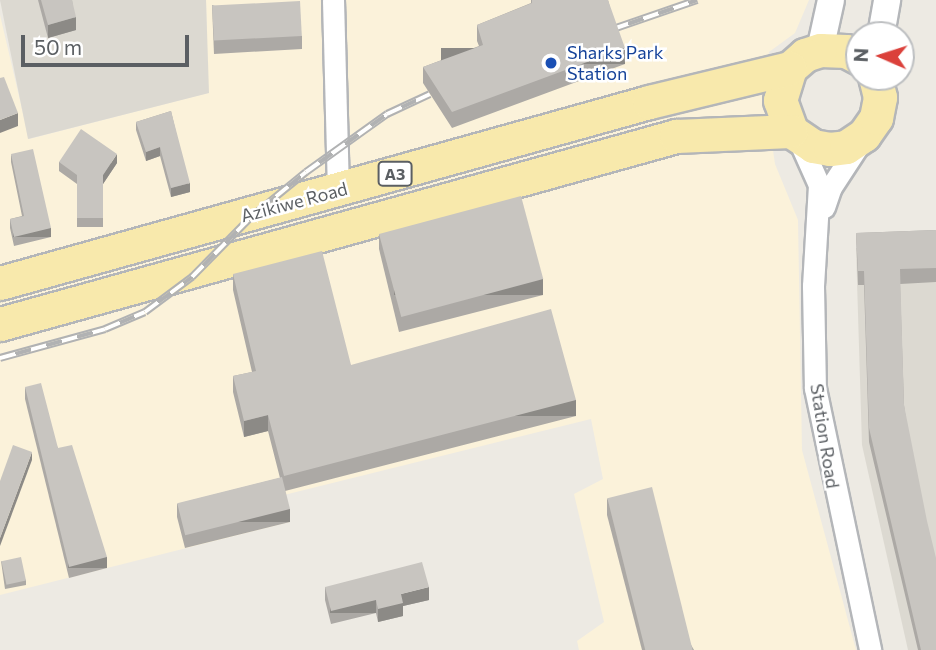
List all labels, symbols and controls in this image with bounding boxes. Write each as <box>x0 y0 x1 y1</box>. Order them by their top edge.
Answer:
scale bar <box>24 21 192 65</box>
north arrow <box>845 21 915 91</box>
text: 50 m <box>34 34 82 59</box>
place label: Sharks Park Station <box>567 42 664 84</box>
text: N <box>849 47 872 63</box>
marker: Sharks Park Station <box>541 53 561 73</box>
road number: A3 <box>378 162 412 186</box>
street label: Azikiwe Road <box>238 177 350 227</box>
street label: Station Road <box>806 382 844 490</box>

